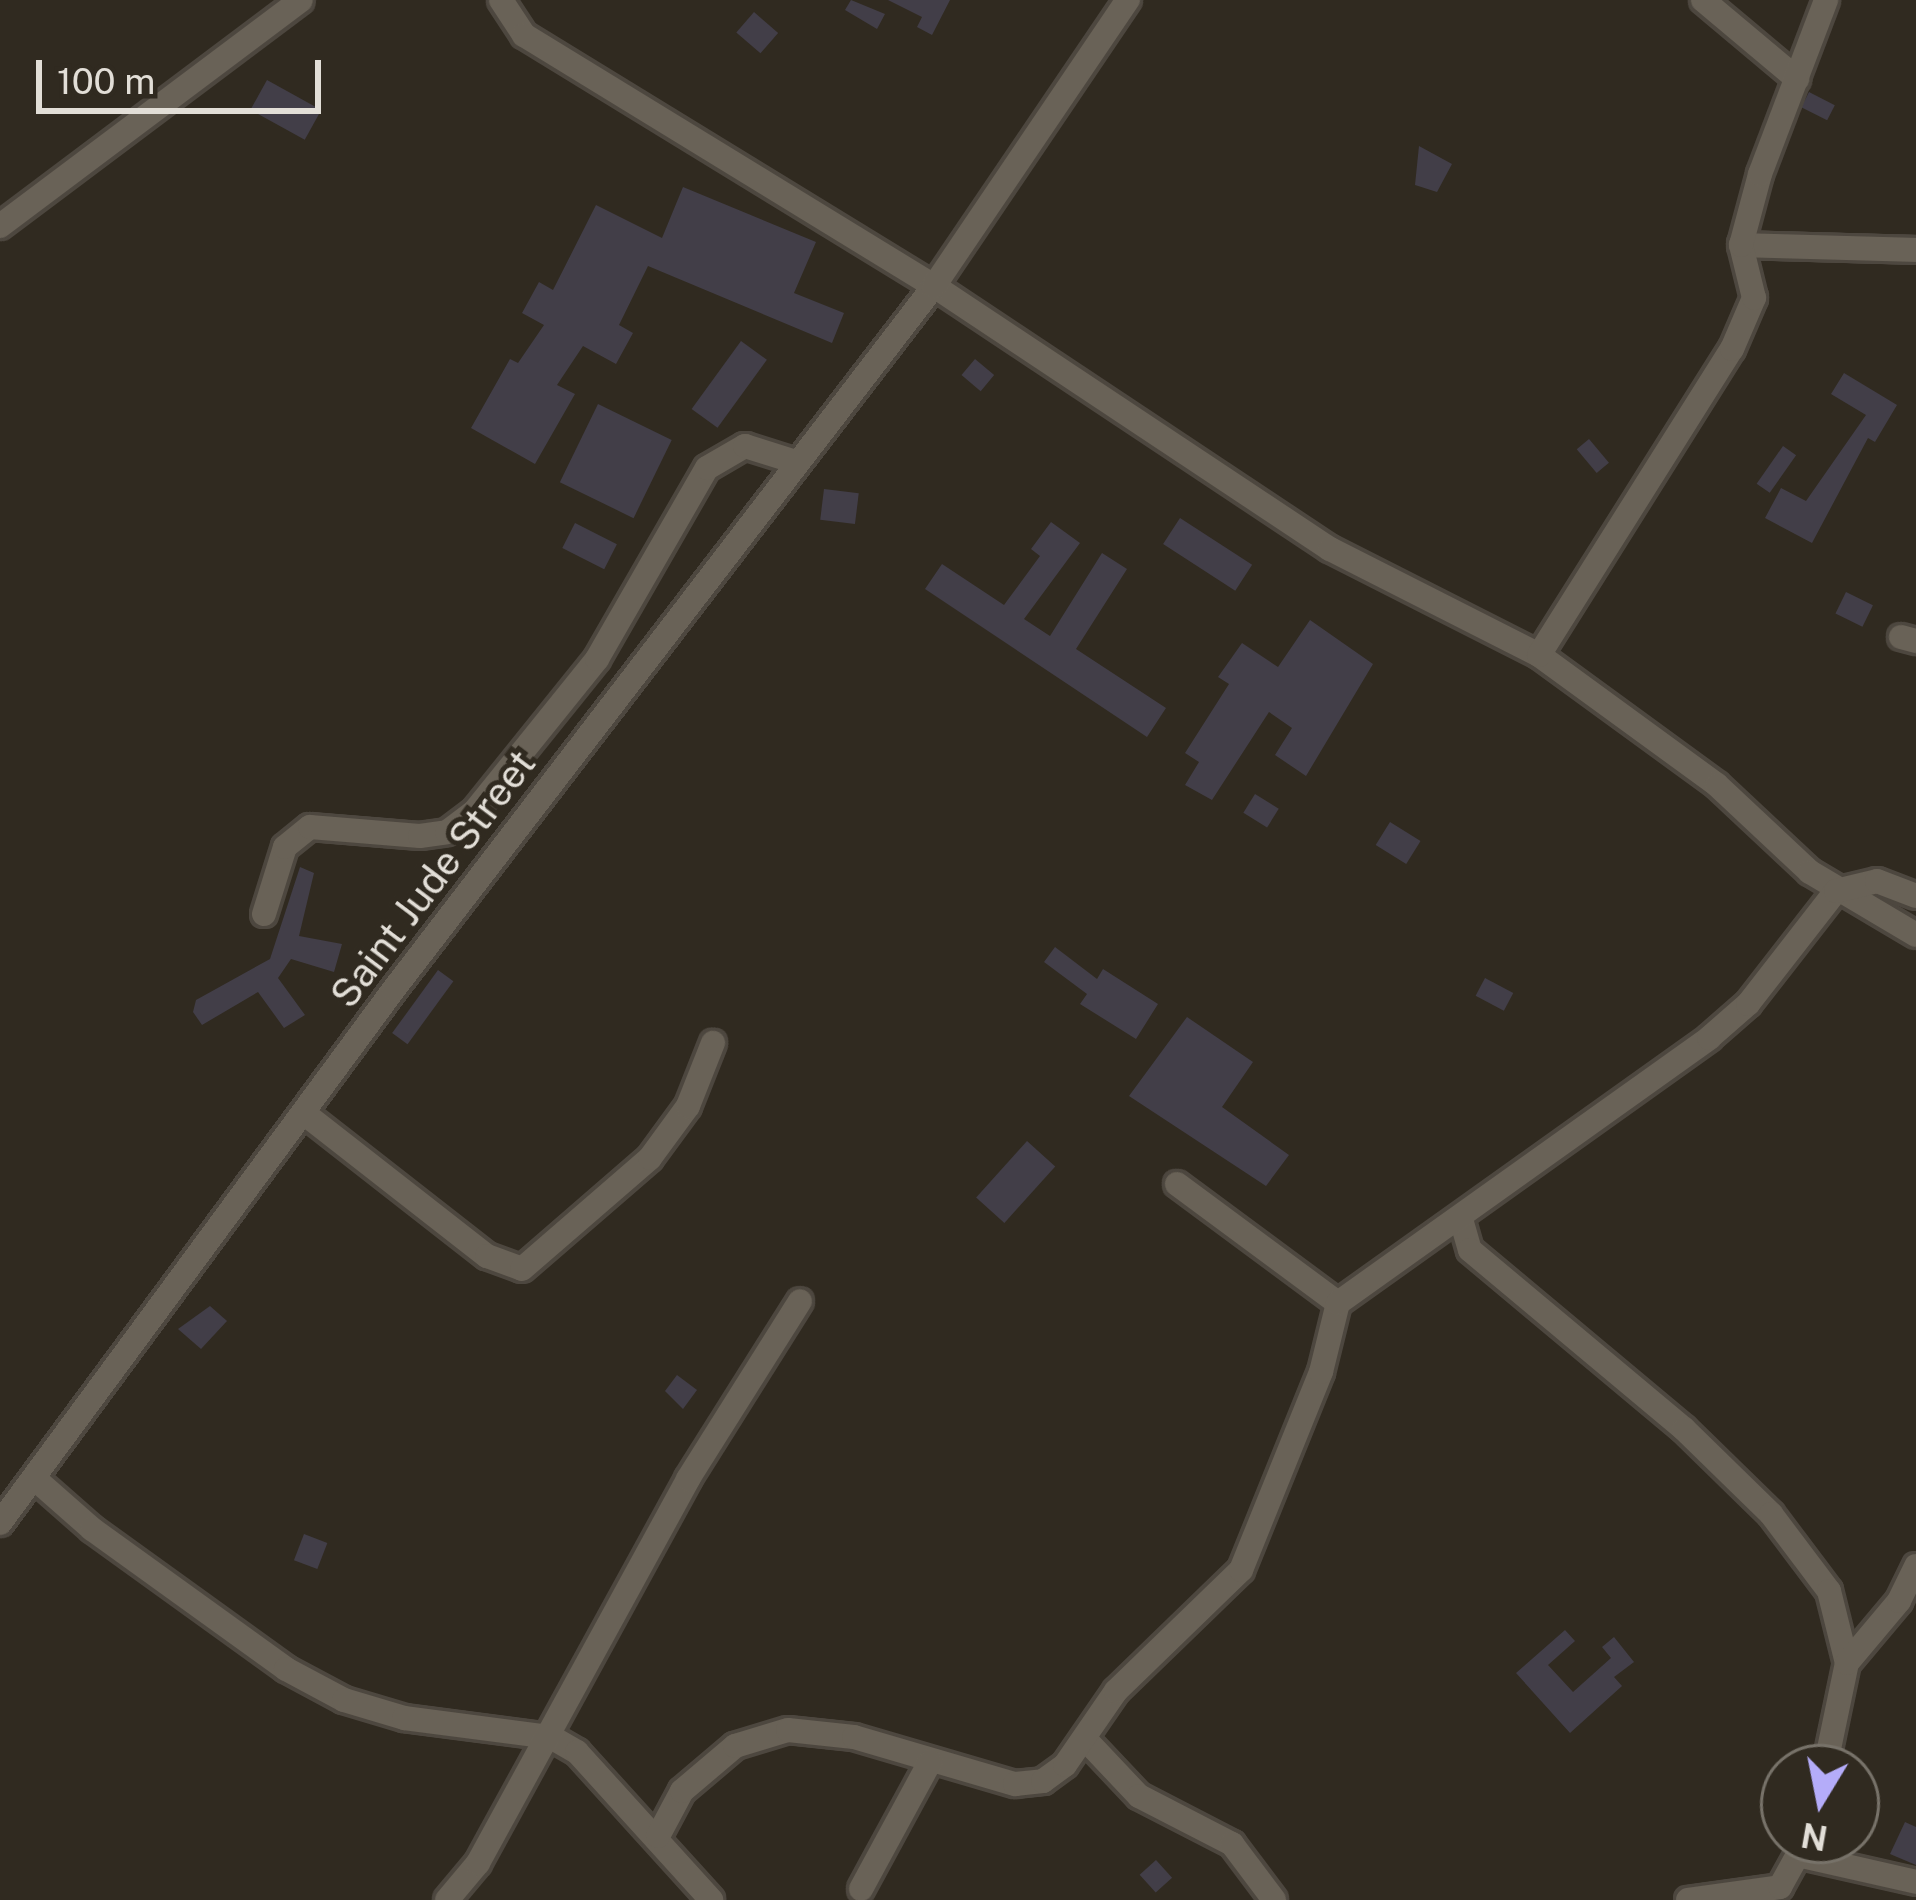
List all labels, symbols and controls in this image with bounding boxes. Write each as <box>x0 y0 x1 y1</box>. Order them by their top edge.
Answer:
scale bar <box>42 36 327 110</box>
text: 100 m <box>57 60 155 102</box>
street label: Saint Jude Street <box>321 741 545 1017</box>
north arrow <box>1760 1744 1880 1864</box>
text: N <box>1798 1816 1830 1857</box>

